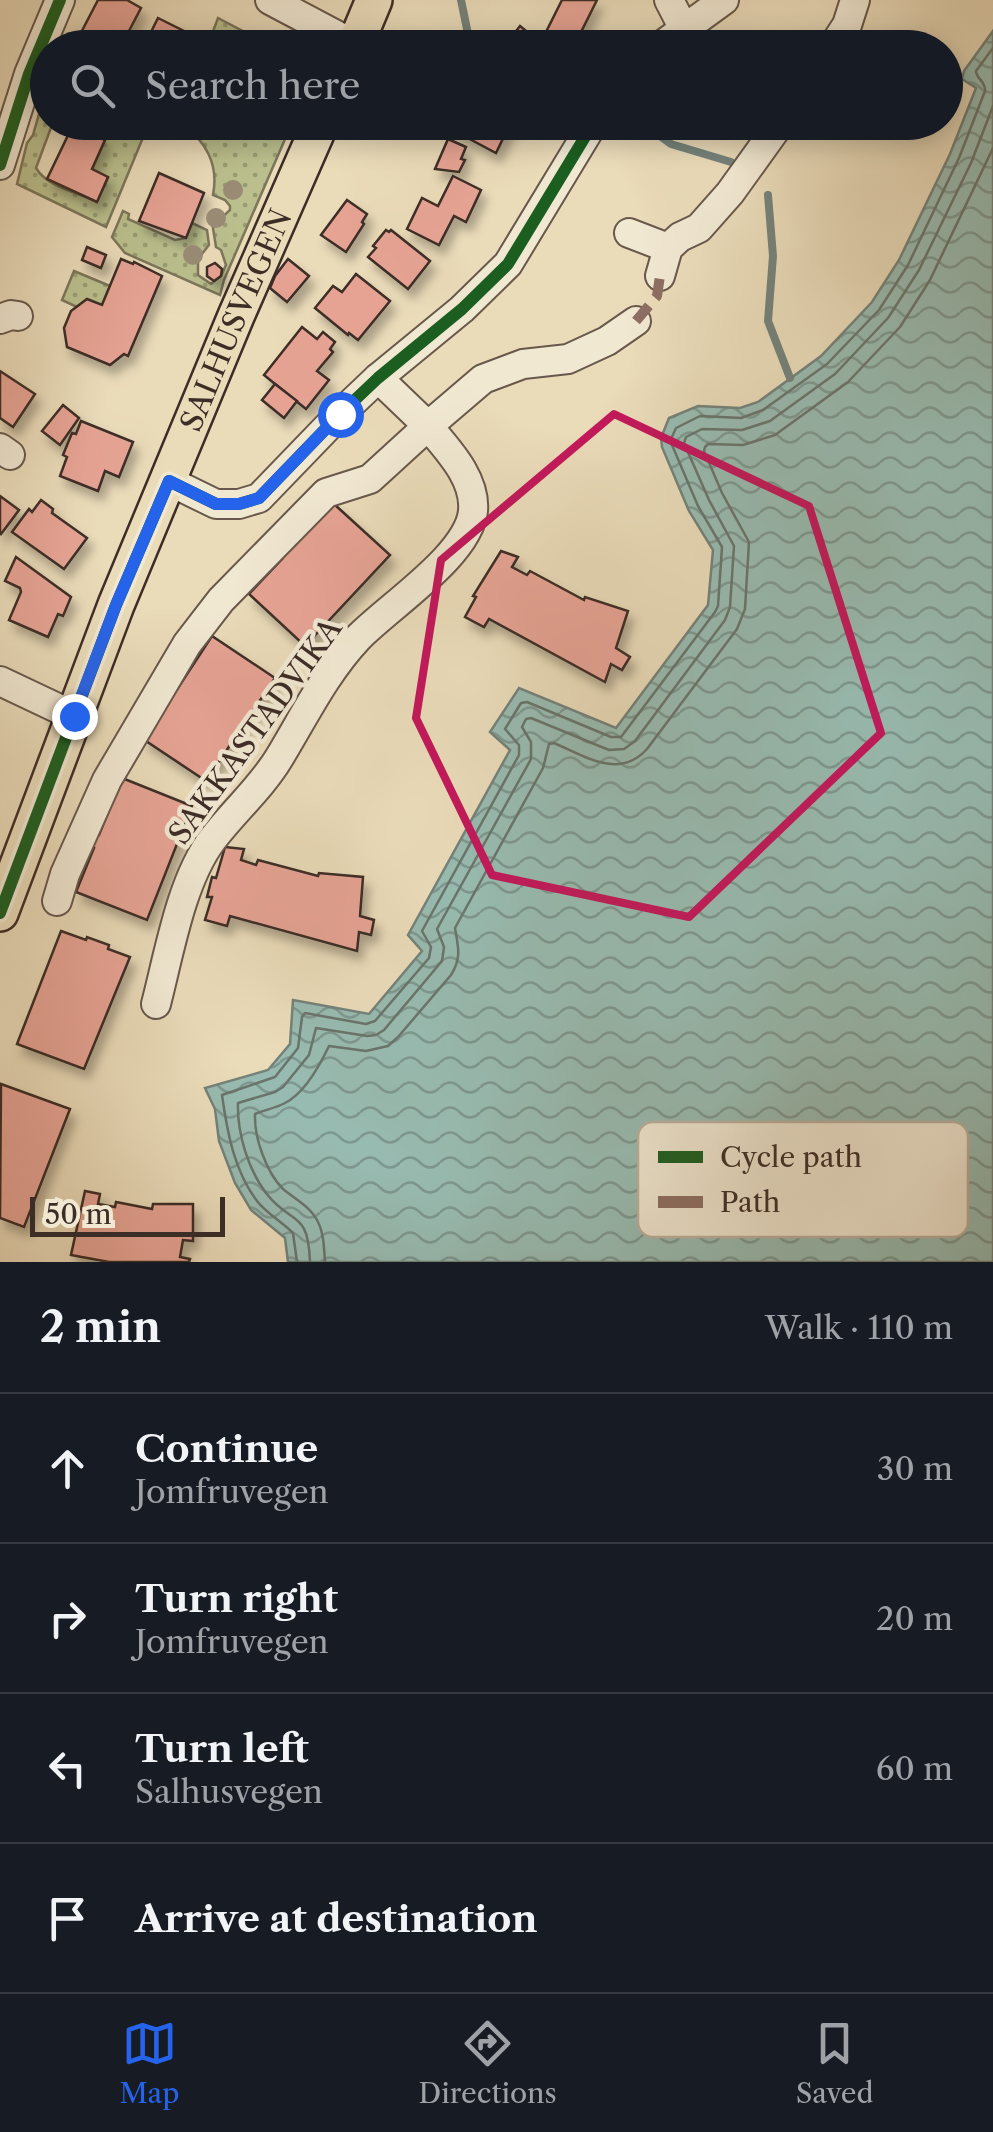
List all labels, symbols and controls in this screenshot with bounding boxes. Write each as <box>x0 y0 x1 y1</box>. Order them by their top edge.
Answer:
search box <box>30 30 963 140</box>
icon: search <box>65 58 120 113</box>
text: Search here <box>145 62 360 109</box>
street label: SALHUSVEGEN <box>172 203 299 437</box>
route start <box>318 392 364 438</box>
street label: SAKKASTADVIKA <box>160 610 350 851</box>
route end <box>52 694 98 740</box>
legend <box>638 1122 968 1237</box>
text: Cycle path <box>720 1140 862 1174</box>
text: Path <box>720 1185 780 1219</box>
scale bar <box>30 1192 225 1236</box>
text: 50 m <box>45 1197 112 1231</box>
text: 2 min <box>40 1301 161 1353</box>
text: Walk · 110 m <box>765 1308 953 1347</box>
text: Continue <box>135 1425 318 1472</box>
icon: ahead <box>40 1441 95 1496</box>
text: 30 m <box>877 1449 953 1488</box>
text: Jomfruvegen <box>135 1472 329 1511</box>
text: Turn right <box>135 1575 338 1622</box>
icon: right <box>40 1591 95 1646</box>
text: 20 m <box>876 1599 953 1638</box>
text: Jomfruvegen <box>135 1622 329 1661</box>
text: Turn left <box>135 1725 309 1772</box>
icon: left <box>40 1741 95 1796</box>
text: 60 m <box>876 1749 953 1788</box>
text: Salhusvegen <box>135 1772 323 1811</box>
icon: arrive <box>40 1891 95 1946</box>
text: Arrive at destination <box>135 1895 538 1942</box>
tab: Map <box>119 2016 180 2110</box>
tab: Directions <box>418 2016 557 2110</box>
tab: Saved <box>796 2016 874 2110</box>

